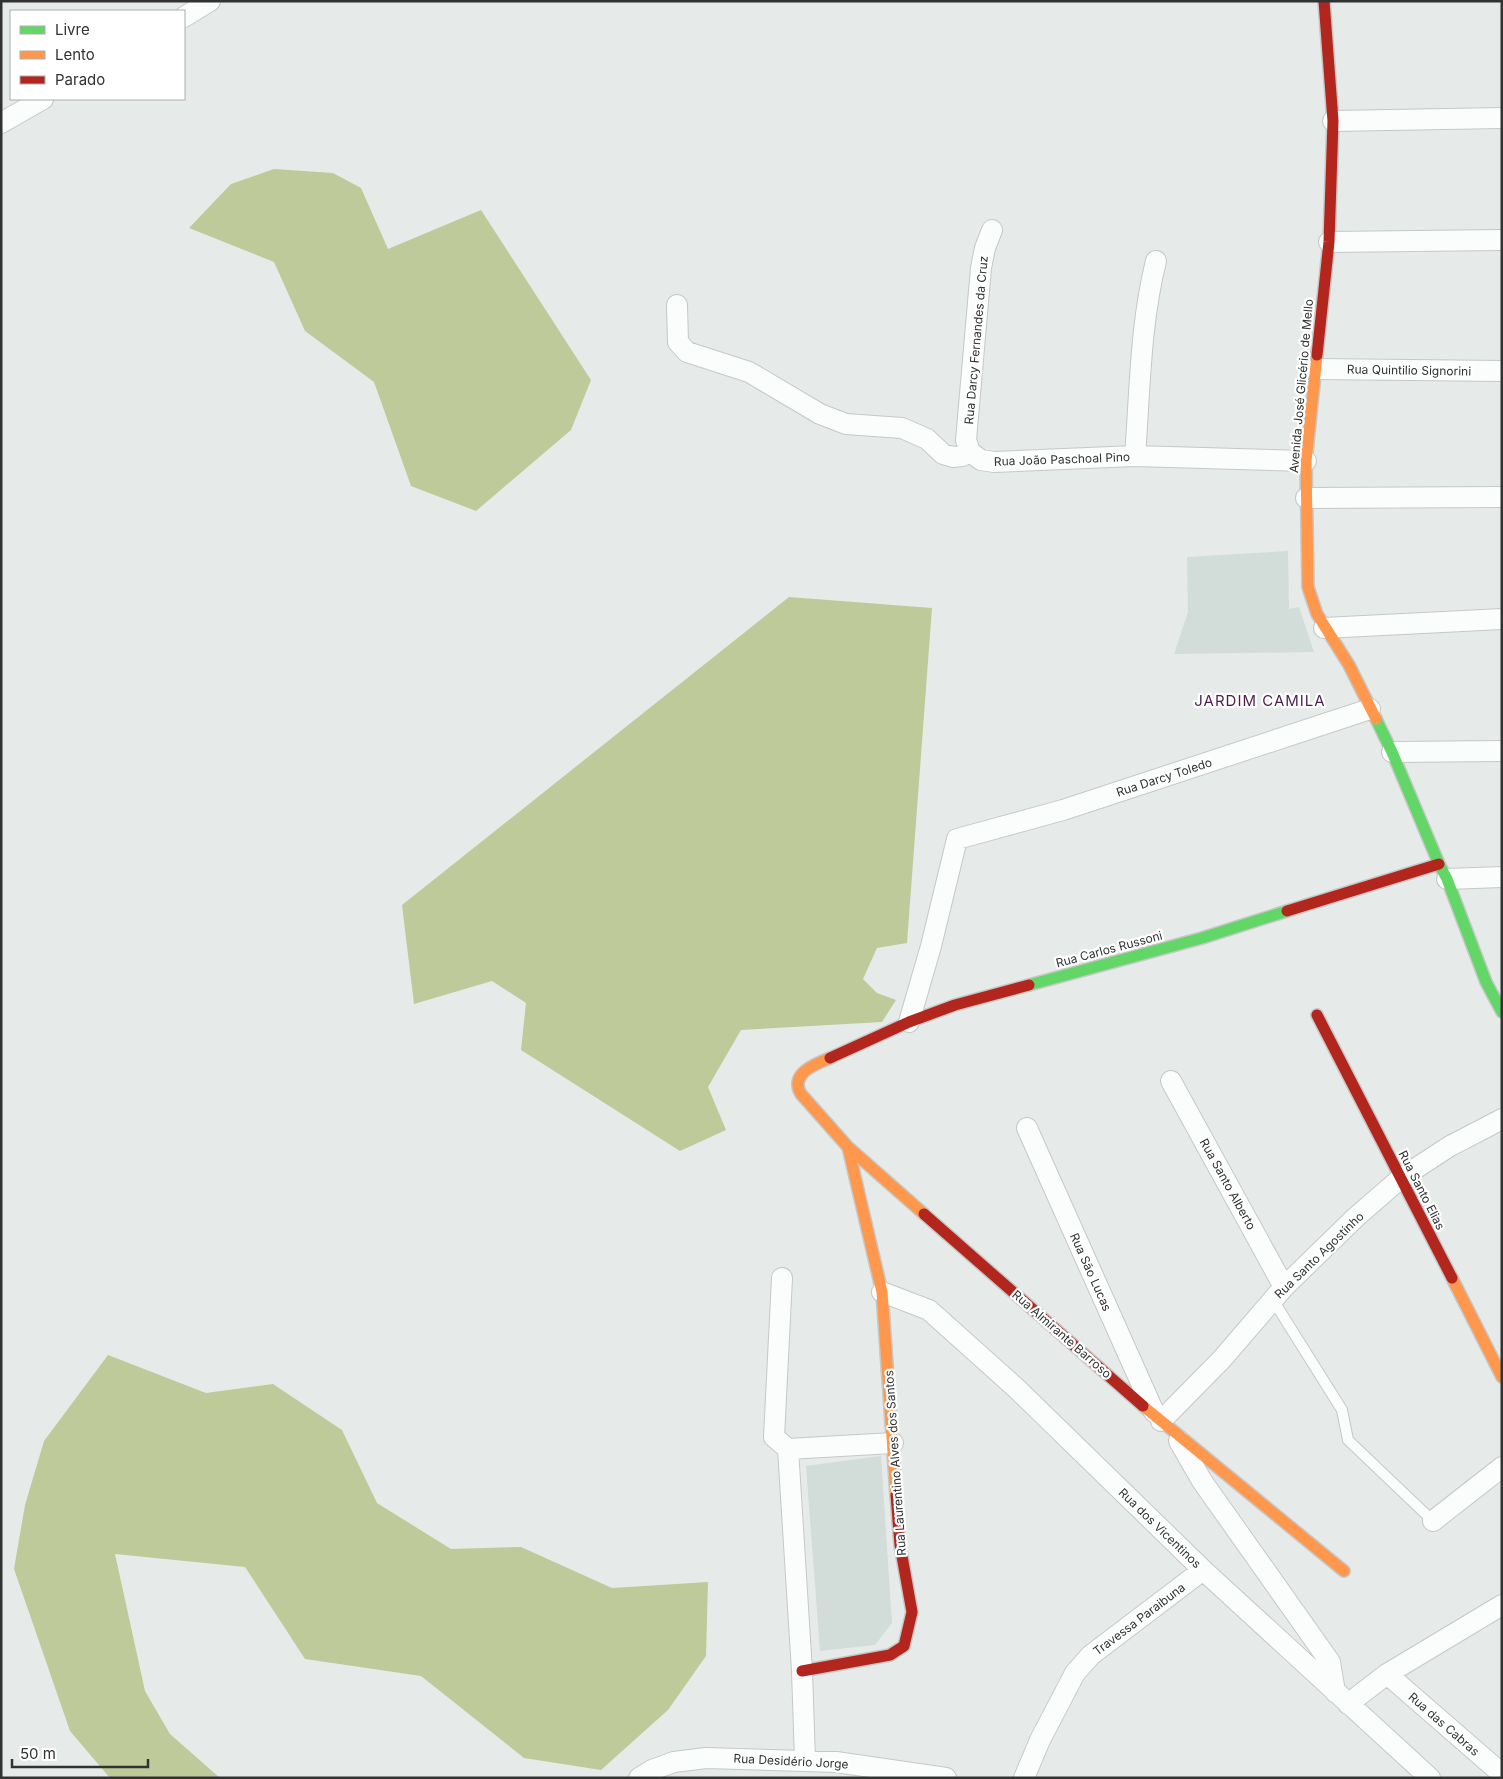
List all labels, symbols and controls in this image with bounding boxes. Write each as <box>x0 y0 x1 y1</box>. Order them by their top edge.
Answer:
legend <box>10 10 185 100</box>
text: Livre <box>55 20 90 39</box>
text: Lento <box>55 45 95 64</box>
text: Parado <box>55 70 105 89</box>
street label: Rua Darcy Fernandes da Cruz <box>961 255 991 425</box>
street label: Avenida José Glicério de Mello <box>1286 298 1316 474</box>
street label: Rua Quintilio Signorini <box>1347 361 1471 379</box>
street label: Rua João Paschoal Pino <box>994 449 1130 469</box>
district label: JARDIM CAMILA <box>1194 691 1326 710</box>
street label: Rua Darcy Toledo <box>1114 754 1214 800</box>
street label: Rua Carlos Russoni <box>1054 928 1164 970</box>
street label: Rua Santo Alberto <box>1197 1136 1259 1232</box>
street label: Rua Santo Elias <box>1396 1148 1448 1232</box>
street label: Rua Santo Agostinho <box>1271 1209 1367 1301</box>
street label: Rua São Lucas <box>1067 1231 1115 1313</box>
street label: Rua Almirante Barroso <box>1009 1287 1115 1381</box>
street label: Rua Laurentino Alves dos Santos <box>881 1370 909 1556</box>
street label: Rua dos Vicentinos <box>1116 1485 1204 1571</box>
street label: Travessa Paraibuna <box>1090 1580 1188 1658</box>
street label: Rua das Cabras <box>1405 1689 1483 1759</box>
scale bar <box>12 1736 149 1768</box>
text: 50 m <box>20 1744 56 1763</box>
street label: Rua Desidério Jorge <box>733 1750 849 1772</box>

